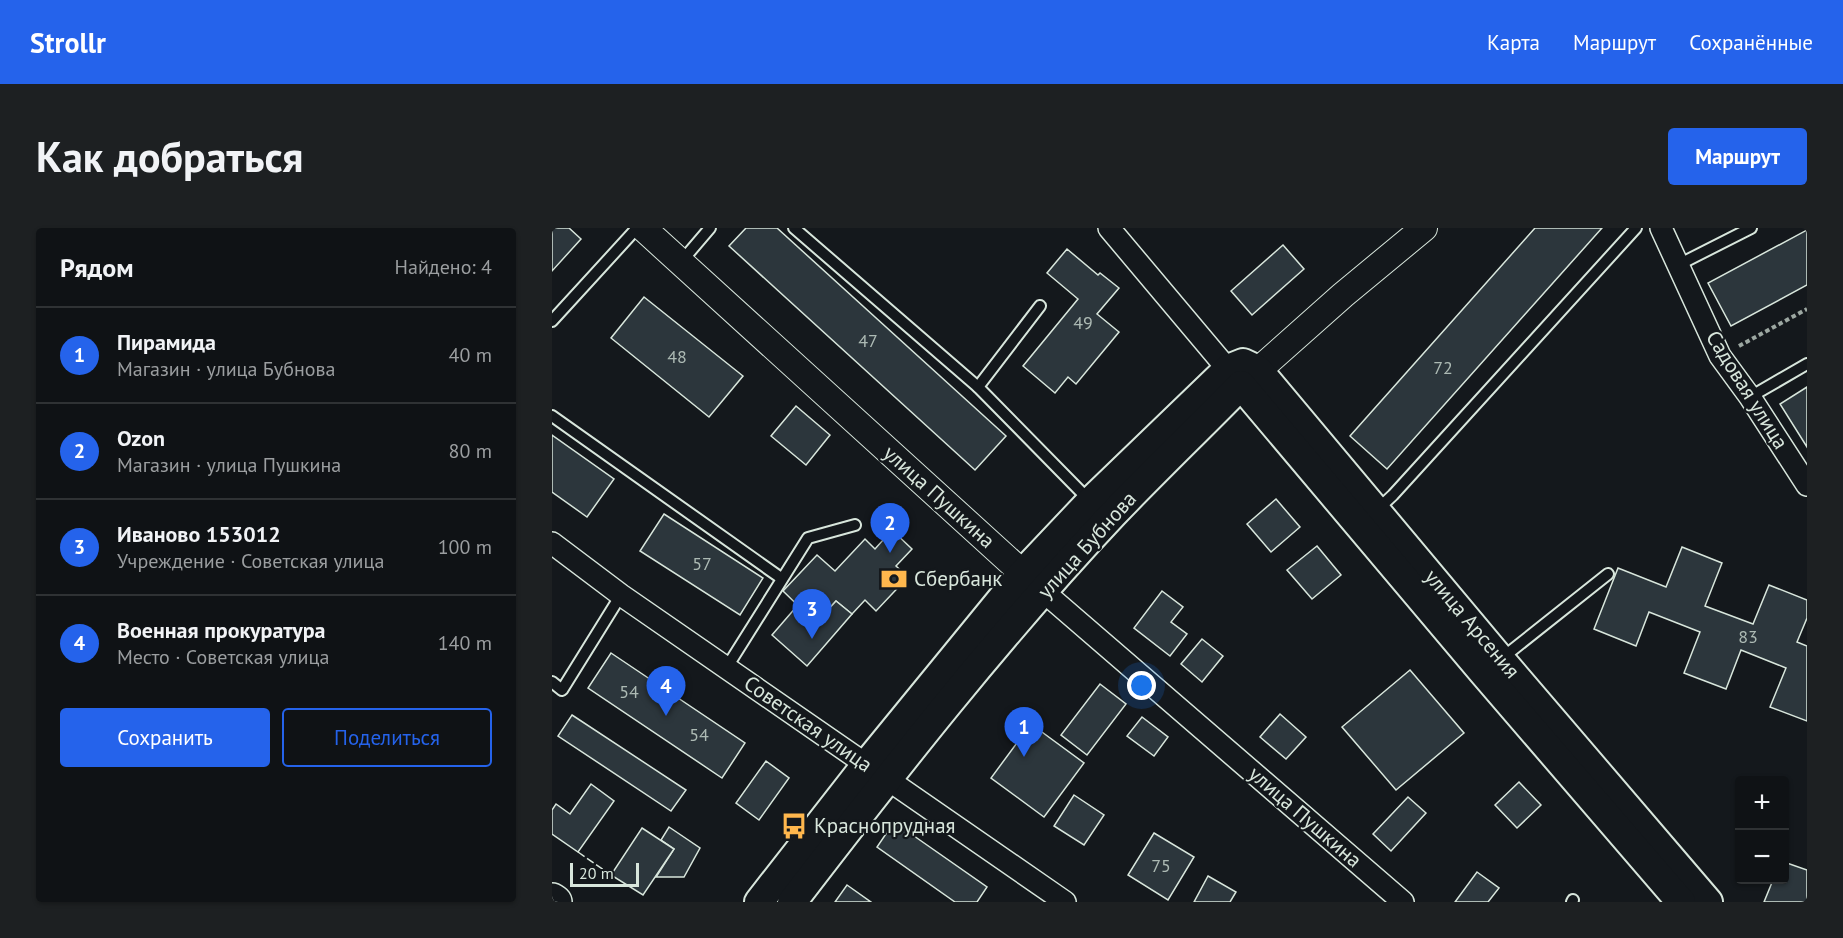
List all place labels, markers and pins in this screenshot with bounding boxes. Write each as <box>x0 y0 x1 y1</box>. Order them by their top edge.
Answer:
pin: 2 <box>870 504 910 553</box>
bank icon: Сбербанк <box>879 564 909 594</box>
place label: Сбербанк <box>914 565 1002 592</box>
pin: 3 <box>792 590 832 639</box>
pin: 4 <box>646 666 686 716</box>
pin: 1 <box>1004 708 1044 757</box>
bus stop icon: Краснопрудная <box>779 811 809 841</box>
place label: Краснопрудная <box>814 812 956 839</box>

